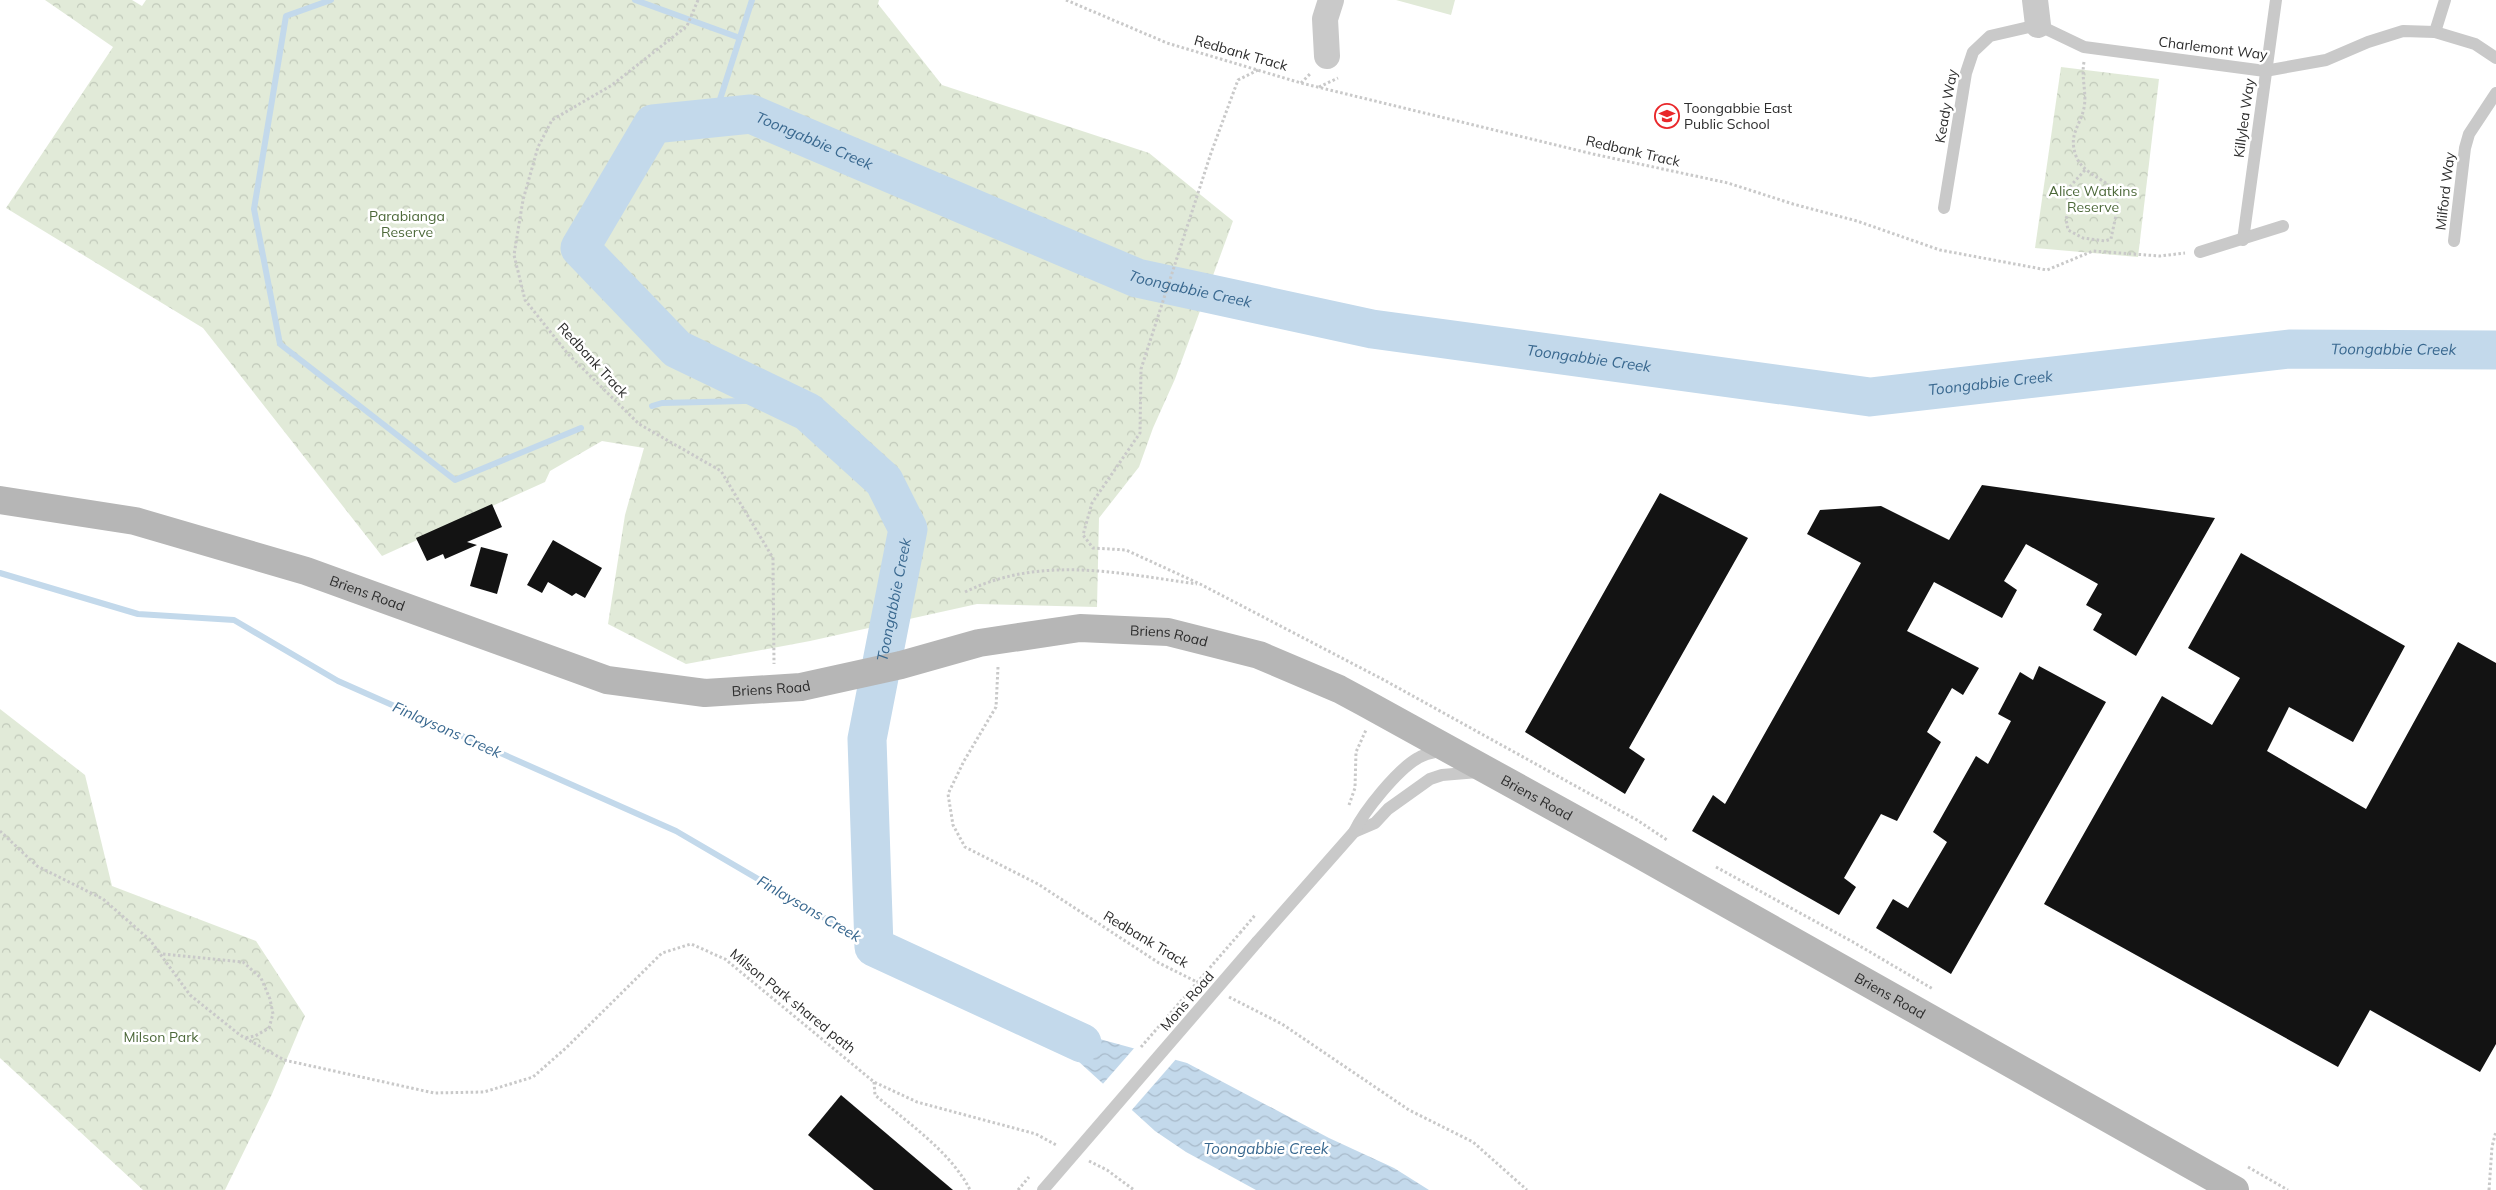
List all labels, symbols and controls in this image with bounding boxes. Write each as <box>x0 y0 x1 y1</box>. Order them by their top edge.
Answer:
street label: Redbank Track <box>1192 31 1291 75</box>
street label: Charlemont Way <box>2157 32 2269 64</box>
street label: Keady Way <box>1931 67 1961 144</box>
street label: Killylea Way <box>2230 77 2259 159</box>
place label: Toongabbie East Public School <box>1684 99 1792 133</box>
school or university icon: Toongabbie East Public School <box>1654 103 1680 129</box>
water label: Toongabbie Creek <box>753 107 877 174</box>
street label: Redbank Track <box>1584 131 1683 171</box>
street label: Milford Way <box>2431 150 2459 231</box>
park label: Alice Watkins Reserve <box>2049 182 2137 216</box>
park label: Parabianga Reserve <box>369 207 445 241</box>
water label: Toongabbie Creek <box>1126 266 1255 312</box>
street label: Redbank Track <box>554 319 633 402</box>
water label: Toongabbie Creek <box>2331 339 2457 359</box>
water label: Toongabbie Creek <box>1526 340 1654 376</box>
water label: Toongabbie Creek <box>1927 366 2055 399</box>
water label: Toongabbie Creek <box>872 535 915 663</box>
street label: Briens Road <box>327 571 407 615</box>
street label: Briens Road <box>1130 621 1210 651</box>
street label: Briens Road <box>731 676 812 700</box>
water label: Finlaysons Creek <box>390 697 506 763</box>
street label: Briens Road <box>1498 771 1576 825</box>
water label: Finlaysons Creek <box>754 871 866 947</box>
street label: Redbank Track <box>1100 906 1193 972</box>
street label: Milson Park shared path <box>726 945 860 1057</box>
street label: Mons Road <box>1156 967 1218 1035</box>
street label: Briens Road <box>1851 968 1929 1023</box>
park label: Milson Park <box>124 1028 199 1046</box>
water label: Toongabbie Creek <box>1203 1139 1330 1158</box>

